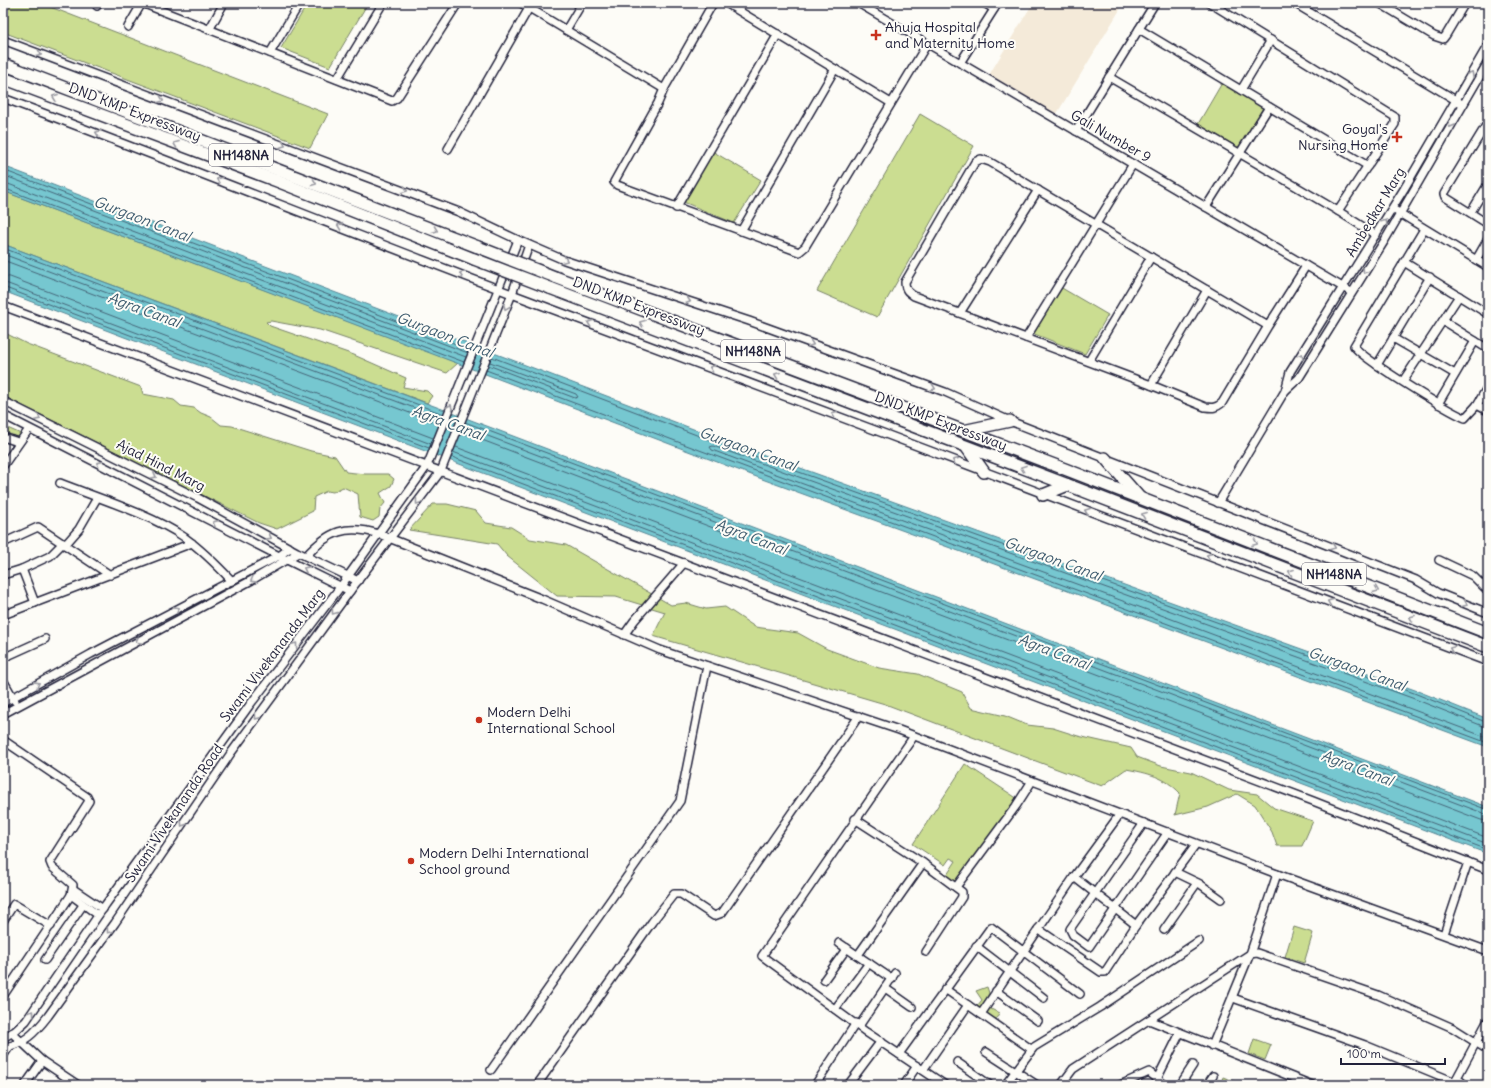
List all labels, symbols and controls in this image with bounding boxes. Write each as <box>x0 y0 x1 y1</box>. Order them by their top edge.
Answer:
place label: Ahuja Hospital and Maternity Home <box>885 18 1015 52</box>
marker: Ahuja Hospital and Maternity Home <box>870 29 882 41</box>
one-way arrow <box>36 49 43 57</box>
one-way arrow <box>1466 71 1473 78</box>
street label: DND KMP Expressway <box>66 78 204 146</box>
one-way arrow <box>51 94 58 102</box>
one-way arrow <box>157 96 164 104</box>
street label: Gali Number 9 <box>1067 106 1155 166</box>
place label: Goyal's Nursing Home <box>1298 120 1388 154</box>
one-way arrow <box>1448 121 1455 128</box>
one-way arrow <box>94 130 101 138</box>
marker: Goyal's Nursing Home <box>1391 131 1403 143</box>
one-way arrow <box>173 140 180 148</box>
one-way arrow <box>279 140 286 149</box>
road number: NH148NA <box>209 144 273 166</box>
street label: Ambedkar Marg <box>1341 164 1409 260</box>
one-way arrow <box>216 176 223 184</box>
one-way arrow <box>310 179 317 187</box>
one-way arrow <box>401 186 408 194</box>
water label: Gurgaon Canal <box>91 191 196 247</box>
one-way arrow <box>1380 219 1387 226</box>
one-way arrow <box>337 223 344 231</box>
one-way arrow <box>432 226 439 234</box>
one-way arrow <box>562 255 569 263</box>
one-way arrow <box>1362 267 1370 274</box>
one-way arrow <box>458 270 465 278</box>
street label: DND KMP Expressway <box>570 272 708 340</box>
water label: Agra Canal <box>106 288 185 332</box>
one-way arrow <box>685 296 692 305</box>
one-way arrow <box>503 304 511 311</box>
water label: Gurgaon Canal <box>394 307 499 363</box>
one-way arrow <box>587 319 594 327</box>
one-way arrow <box>639 320 646 328</box>
one-way arrow <box>808 339 815 347</box>
road number: NH148NA <box>721 340 785 362</box>
one-way arrow <box>1296 353 1304 360</box>
one-way arrow <box>709 364 716 373</box>
one-way arrow <box>773 371 780 379</box>
one-way arrow <box>930 383 937 391</box>
street label: DND KMP Expressway <box>872 387 1010 455</box>
water label: Agra Canal <box>410 401 489 445</box>
one-way arrow <box>446 403 454 410</box>
one-way arrow <box>831 410 838 418</box>
one-way arrow <box>34 413 41 421</box>
water label: Gurgaon Canal <box>697 422 802 476</box>
street label: Ajad Hind Marg <box>114 435 208 495</box>
one-way arrow <box>952 457 959 465</box>
one-way arrow <box>96 461 103 469</box>
one-way arrow <box>1020 465 1027 473</box>
one-way arrow <box>150 471 158 479</box>
one-way arrow <box>415 498 422 505</box>
one-way arrow <box>1083 507 1090 515</box>
one-way arrow <box>1141 511 1148 519</box>
water label: Agra Canal <box>713 514 792 560</box>
one-way arrow <box>211 520 219 528</box>
one-way arrow <box>265 532 272 540</box>
water label: Gurgaon Canal <box>1002 532 1107 586</box>
one-way arrow <box>1251 539 1258 547</box>
one-way arrow <box>1329 542 1336 550</box>
one-way arrow <box>1205 553 1212 561</box>
road number: NH148NA <box>1302 563 1366 585</box>
one-way arrow <box>302 566 310 574</box>
one-way arrow <box>1288 568 1295 576</box>
one-way arrow <box>250 575 257 582</box>
street label: Swami Vivekananda Marg <box>216 584 328 726</box>
one-way arrow <box>1373 586 1380 594</box>
one-way arrow <box>1327 599 1334 607</box>
one-way arrow <box>1461 599 1468 607</box>
one-way arrow <box>172 607 180 614</box>
one-way arrow <box>332 608 339 615</box>
one-way arrow <box>1409 615 1416 623</box>
water label: Agra Canal <box>1016 629 1095 675</box>
one-way arrow <box>135 637 143 644</box>
water label: Gurgaon Canal <box>1306 642 1411 696</box>
one-way arrow <box>291 643 298 650</box>
one-way arrow <box>1448 645 1455 653</box>
one-way arrow <box>33 681 40 688</box>
place label: Modern Delhi International School <box>487 703 615 737</box>
one-way arrow <box>255 713 262 720</box>
marker: Modern Delhi International School <box>474 715 484 725</box>
street label: Swami Vivekananda Road <box>121 740 227 886</box>
water label: Agra Canal <box>1319 745 1398 791</box>
one-way arrow <box>181 819 188 826</box>
place label: Modern Delhi International School ground <box>419 844 589 878</box>
marker: Modern Delhi International School ground <box>406 856 416 866</box>
one-way arrow <box>106 927 114 934</box>
one-way arrow <box>27 1010 34 1017</box>
scale bar <box>1341 1040 1445 1066</box>
text: 100 m <box>1347 1046 1381 1061</box>

